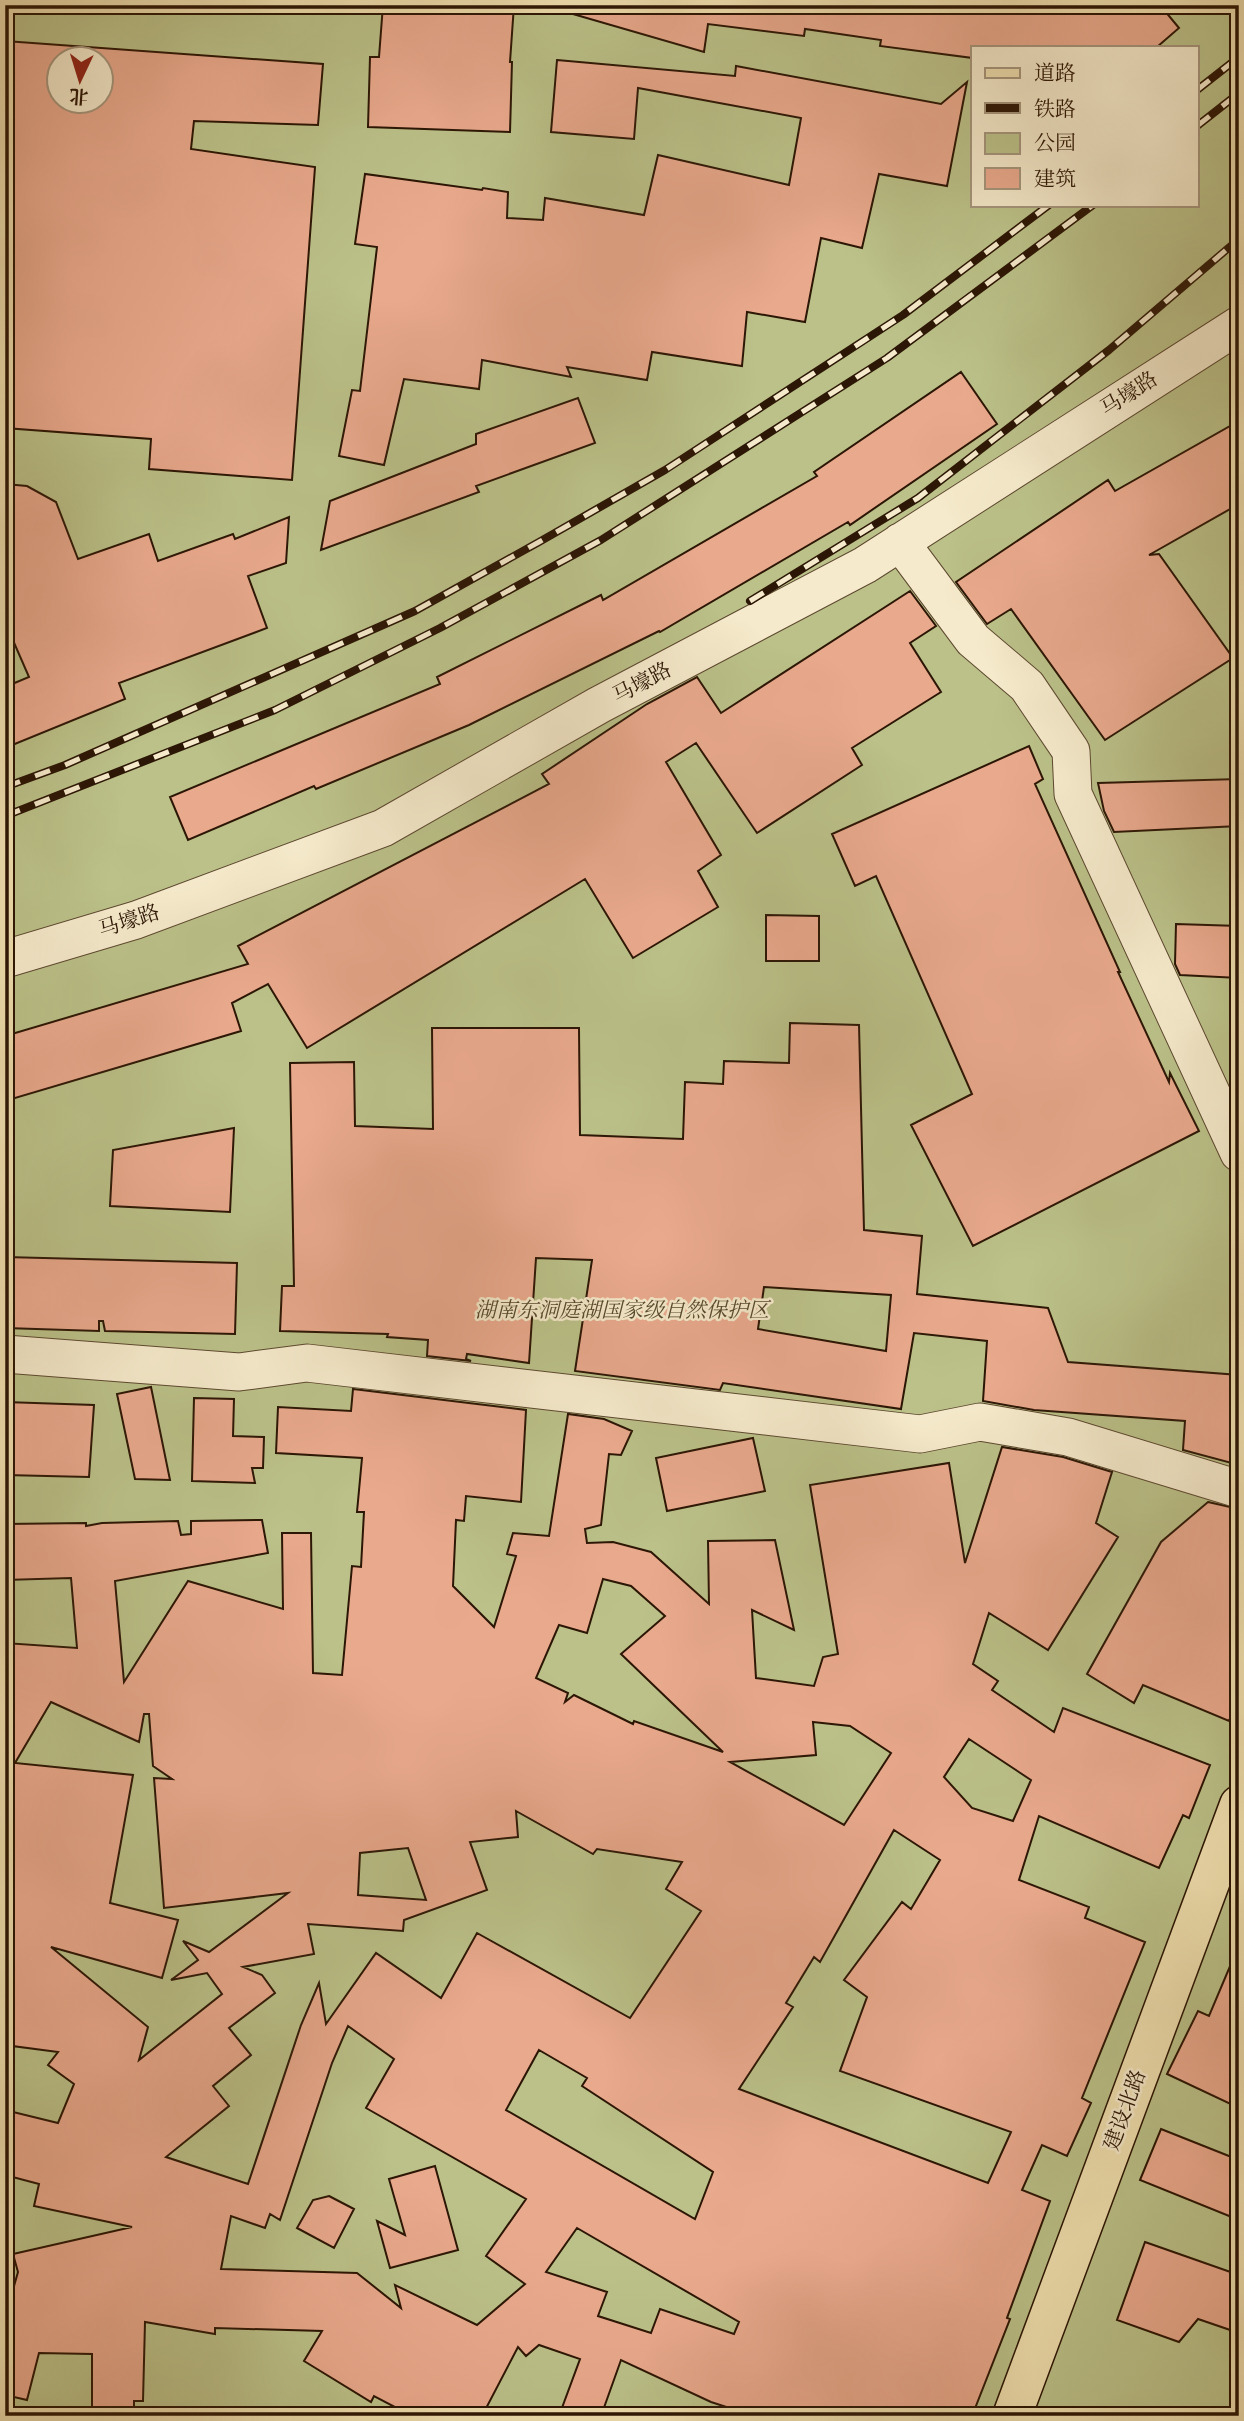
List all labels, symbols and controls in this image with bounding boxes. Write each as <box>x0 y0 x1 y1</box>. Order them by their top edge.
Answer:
north arrow <box>46 46 116 116</box>
legend <box>971 46 1198 206</box>
text: 道路 <box>1034 59 1076 88</box>
text: 北 <box>68 82 89 110</box>
text: 铁路 <box>1034 95 1076 124</box>
text: 公园 <box>1034 129 1076 158</box>
text: 建筑 <box>1034 165 1076 194</box>
street label: 马壕路 <box>1095 365 1163 423</box>
street label: 马壕路 <box>607 655 677 711</box>
street label: 马壕路 <box>95 897 163 945</box>
park label: 湖南东洞庭湖国家级自然保护区 <box>475 1296 772 1325</box>
street label: 建设北路 <box>1097 2066 1153 2154</box>

